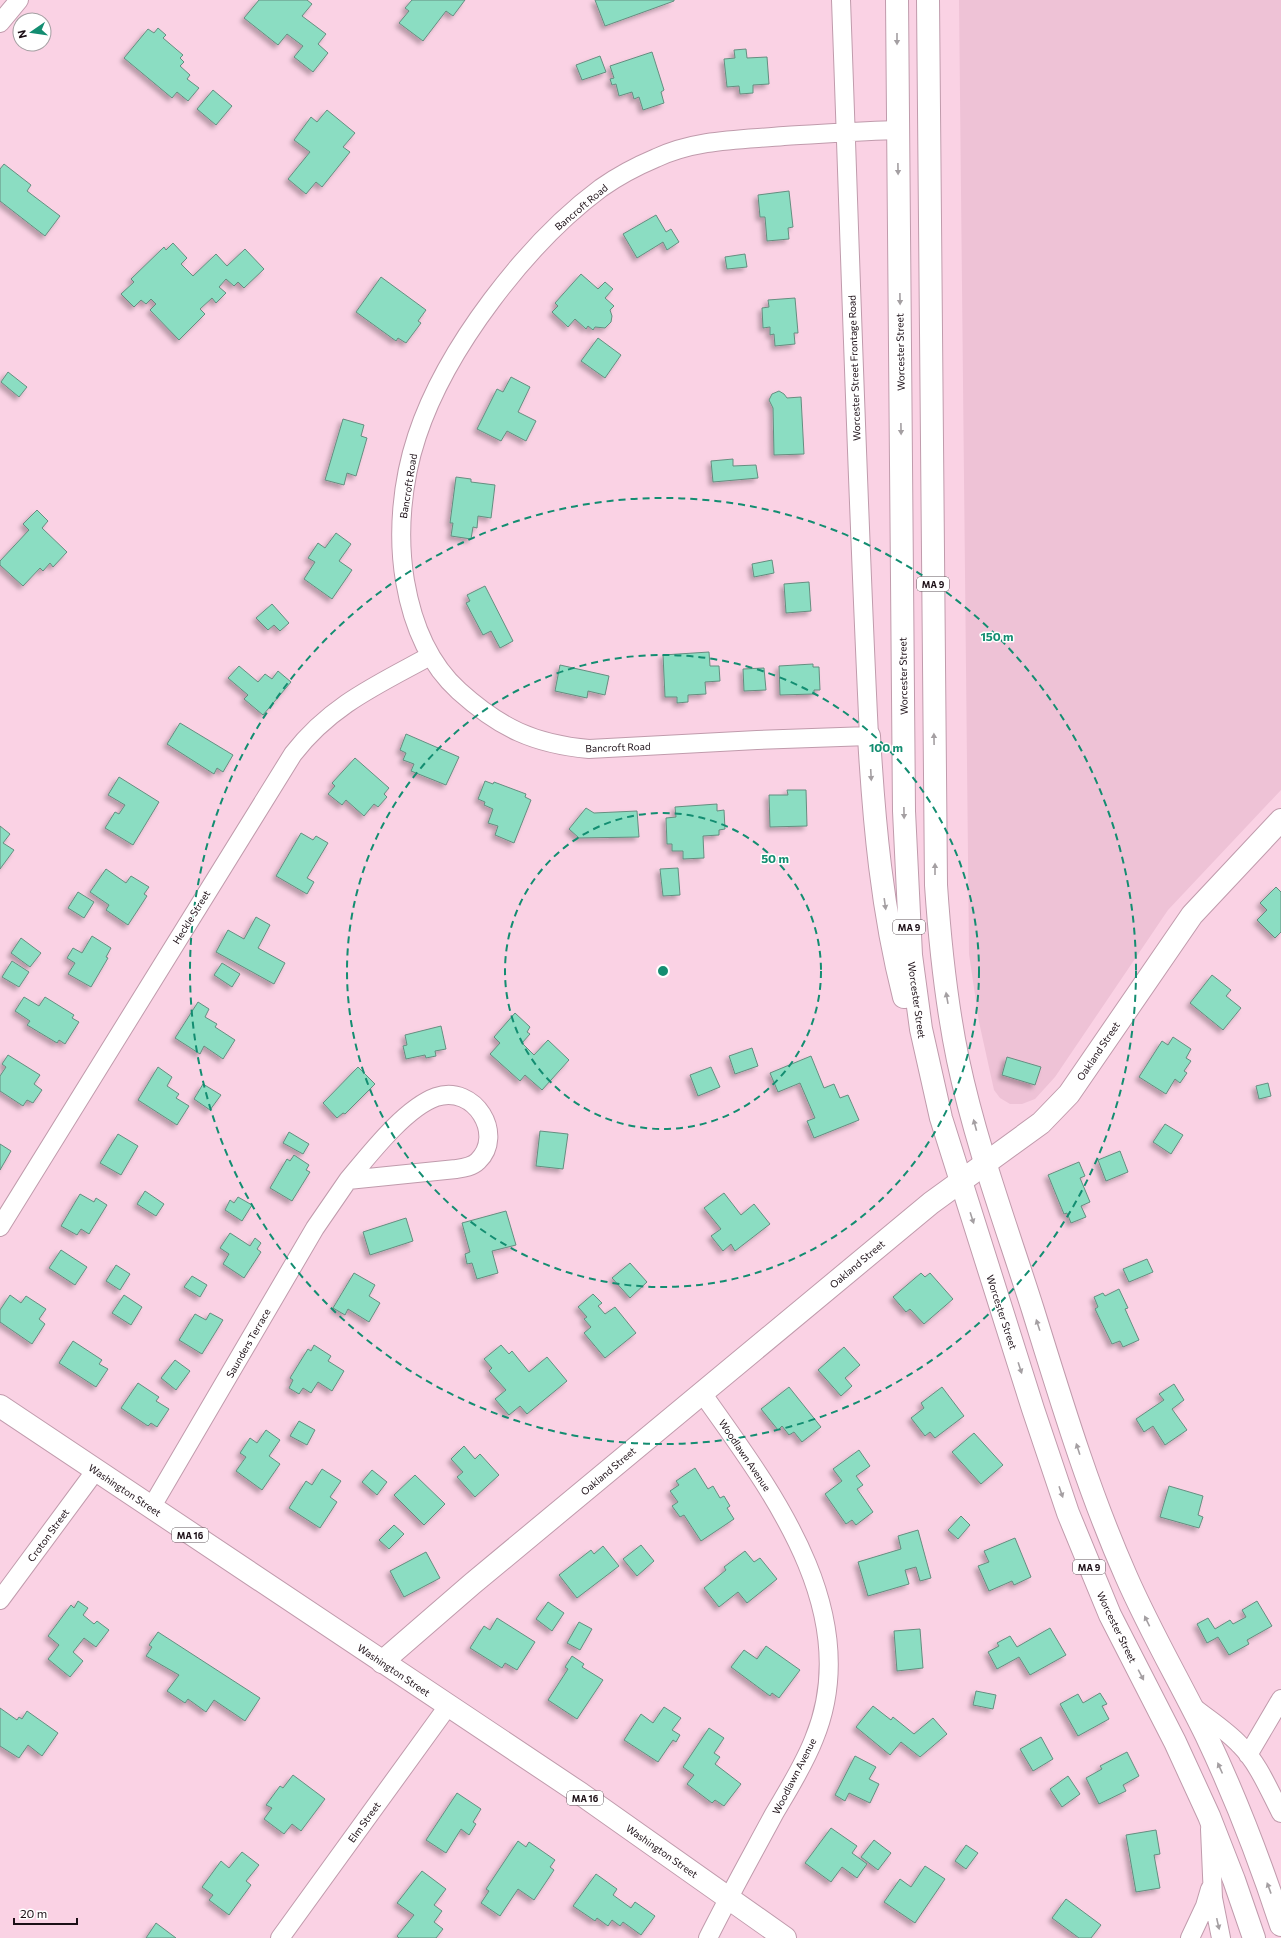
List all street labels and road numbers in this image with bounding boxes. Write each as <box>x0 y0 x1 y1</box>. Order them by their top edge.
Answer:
street label: Bancroft Road <box>552 181 610 233</box>
street label: Worcester Street Frontage Road <box>845 295 863 441</box>
street label: Worcester Street <box>893 313 907 391</box>
street label: Bancroft Road <box>397 453 419 519</box>
road number: MA 9 <box>917 577 949 591</box>
street label: Worcester Street <box>896 637 910 715</box>
street label: Bancroft Road <box>585 740 651 754</box>
street label: Heckle Street <box>170 888 212 946</box>
road number: MA 9 <box>893 920 925 934</box>
street label: Worcester Street <box>906 961 928 1039</box>
street label: Oakland Street <box>1074 1019 1122 1083</box>
street label: Oakland Street <box>827 1237 887 1291</box>
street label: Worcester Street <box>984 1273 1020 1351</box>
street label: Saunders Terrace <box>223 1306 273 1380</box>
street label: Woodlawn Avenue <box>717 1417 773 1493</box>
street label: Oakland Street <box>578 1444 638 1498</box>
street label: Washington Street <box>86 1461 164 1519</box>
street label: Croton Street <box>25 1506 71 1564</box>
road number: MA 16 <box>172 1528 208 1542</box>
road number: MA 9 <box>1073 1560 1105 1574</box>
street label: Worcester Street <box>1095 1590 1139 1664</box>
street label: Washington Street <box>355 1641 433 1699</box>
street label: Woodlawn Avenue <box>770 1736 818 1816</box>
road number: MA 16 <box>567 1791 603 1805</box>
street label: Elm Street <box>345 1799 383 1845</box>
street label: Washington Street <box>624 1822 700 1880</box>

